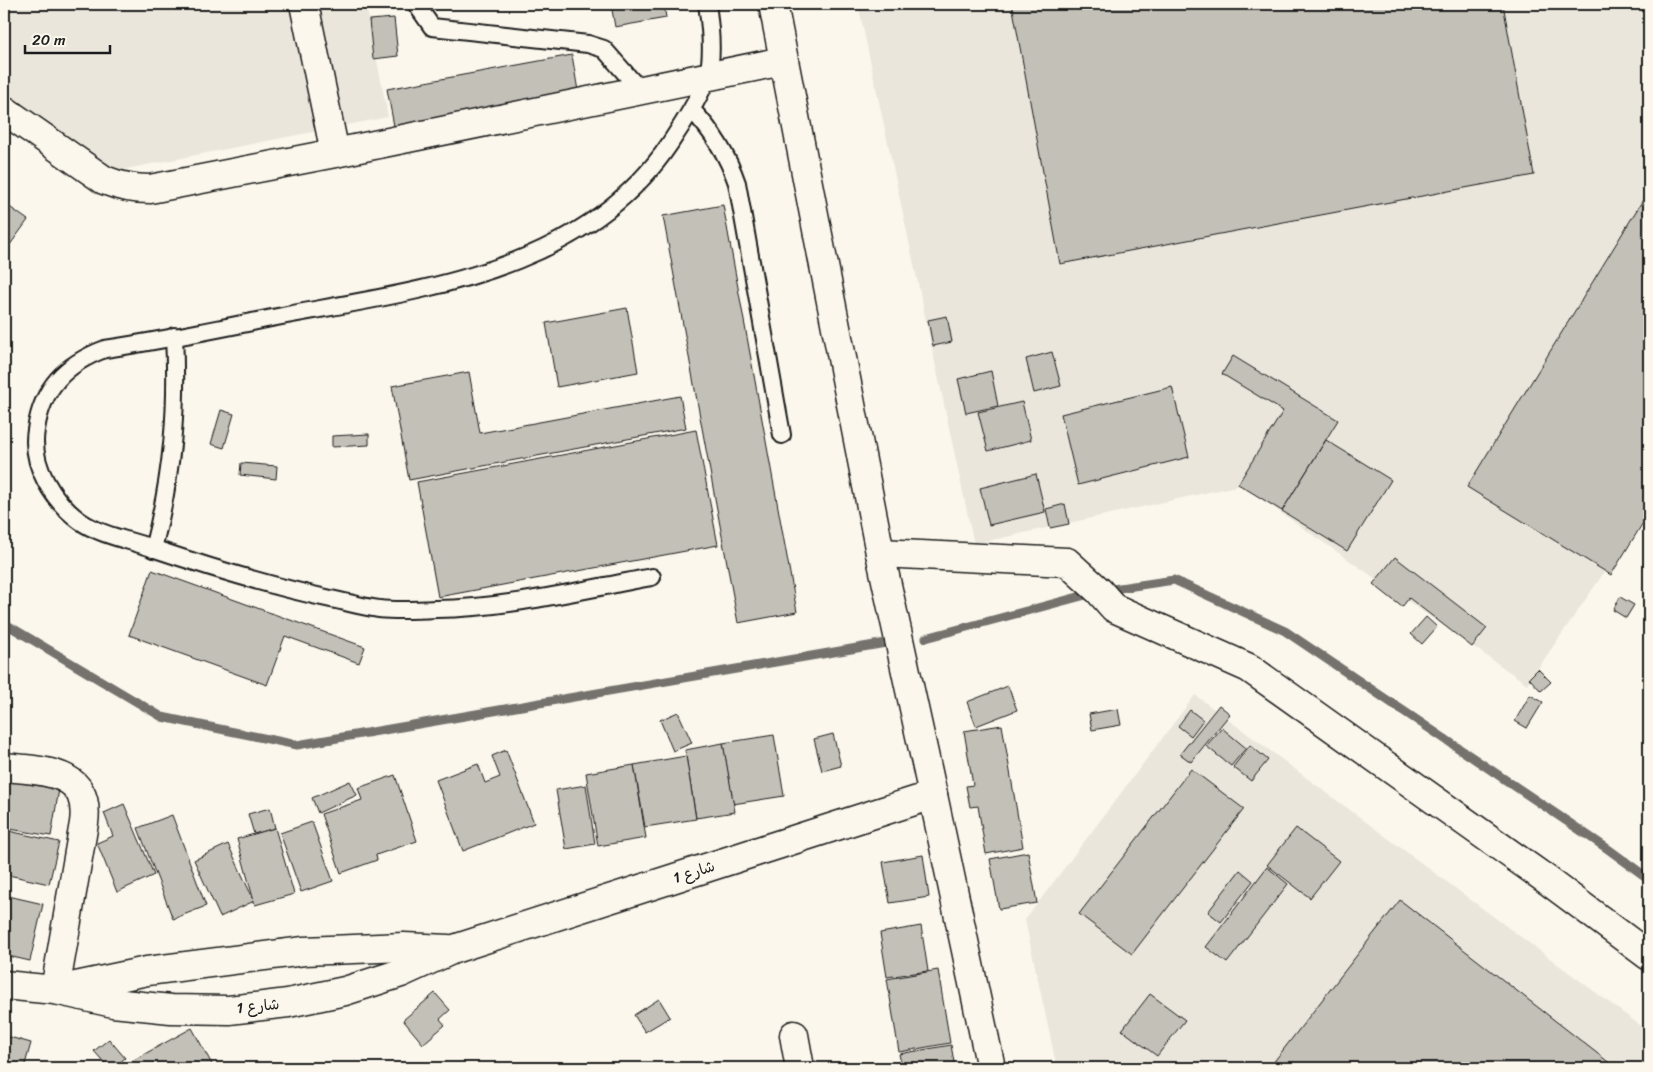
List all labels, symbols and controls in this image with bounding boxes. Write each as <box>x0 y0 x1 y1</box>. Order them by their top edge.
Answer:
scale bar <box>25 22 110 54</box>
text: 20 m <box>32 27 66 53</box>
street label: شارع 1 <box>670 853 718 891</box>
street label: شارع 1 <box>235 991 281 1021</box>

